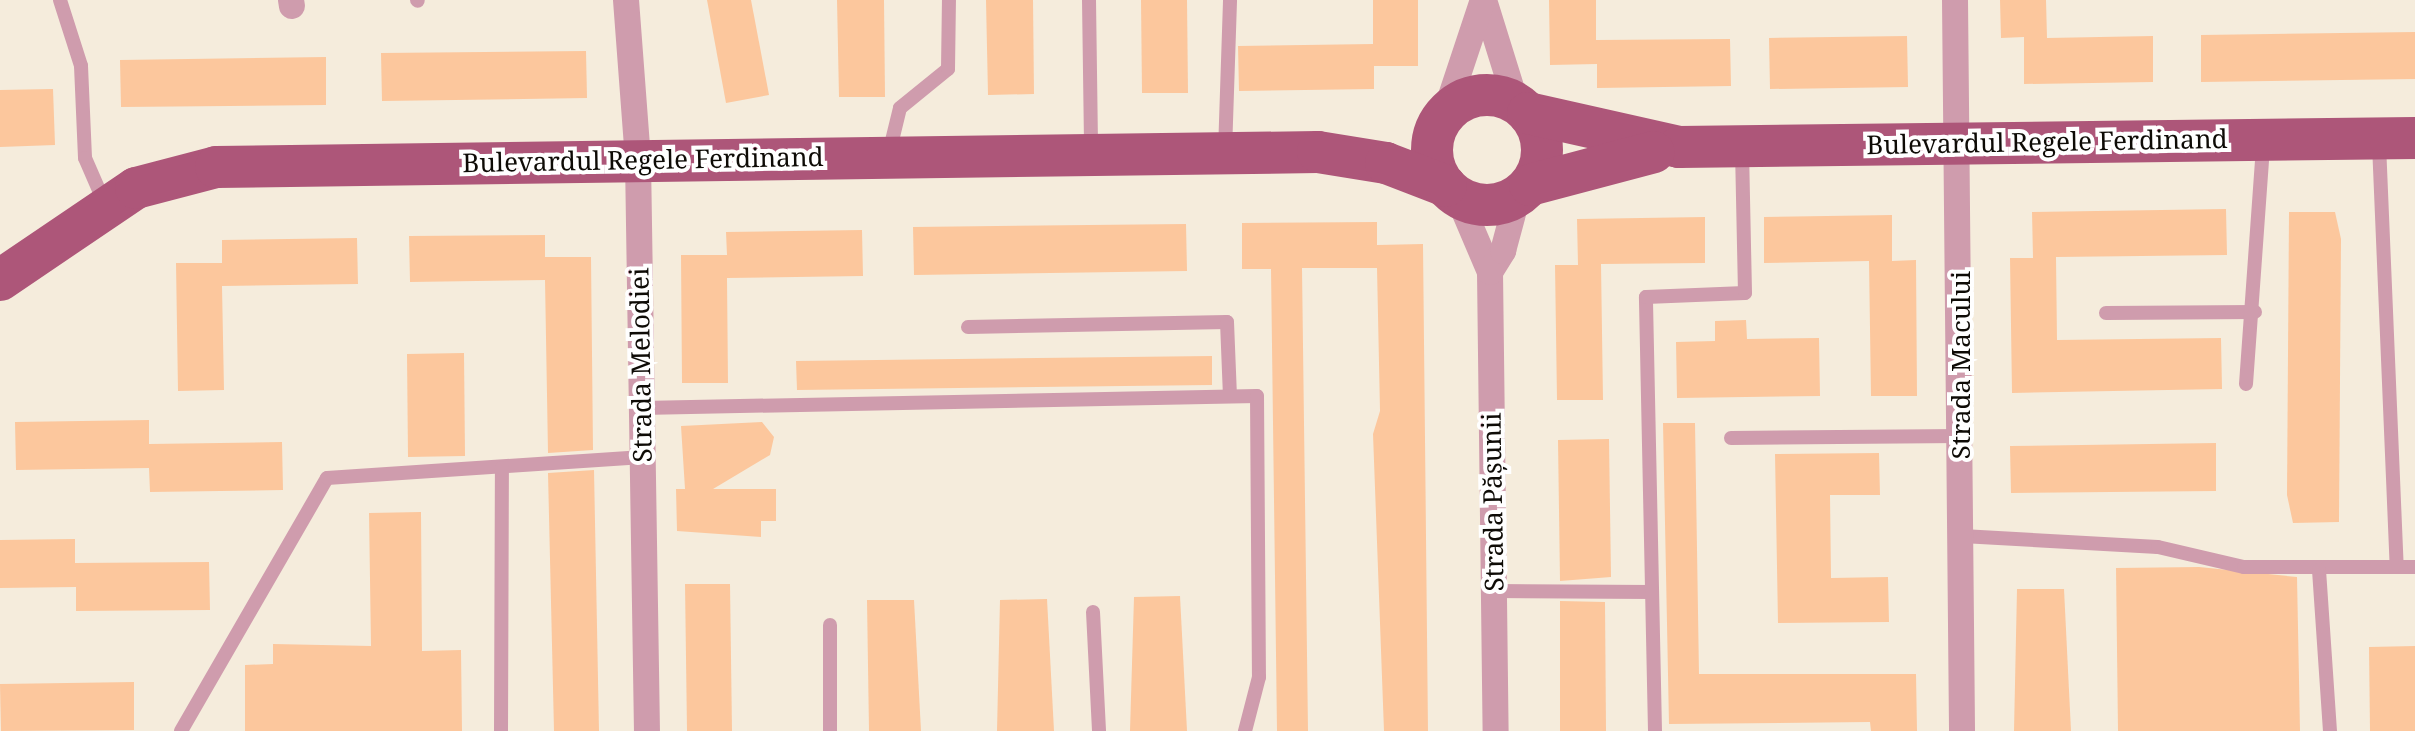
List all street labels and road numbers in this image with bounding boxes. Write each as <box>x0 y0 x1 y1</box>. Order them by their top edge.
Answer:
street label: Bulevardul Regele Ferdinand <box>1866 123 2228 161</box>
street label: Bulevardul Regele Ferdinand <box>462 141 824 179</box>
street label: Strada Melodiei <box>624 267 658 463</box>
street label: Strada Macului <box>1945 271 1977 459</box>
street label: Strada Pășunii <box>1476 412 1510 592</box>

